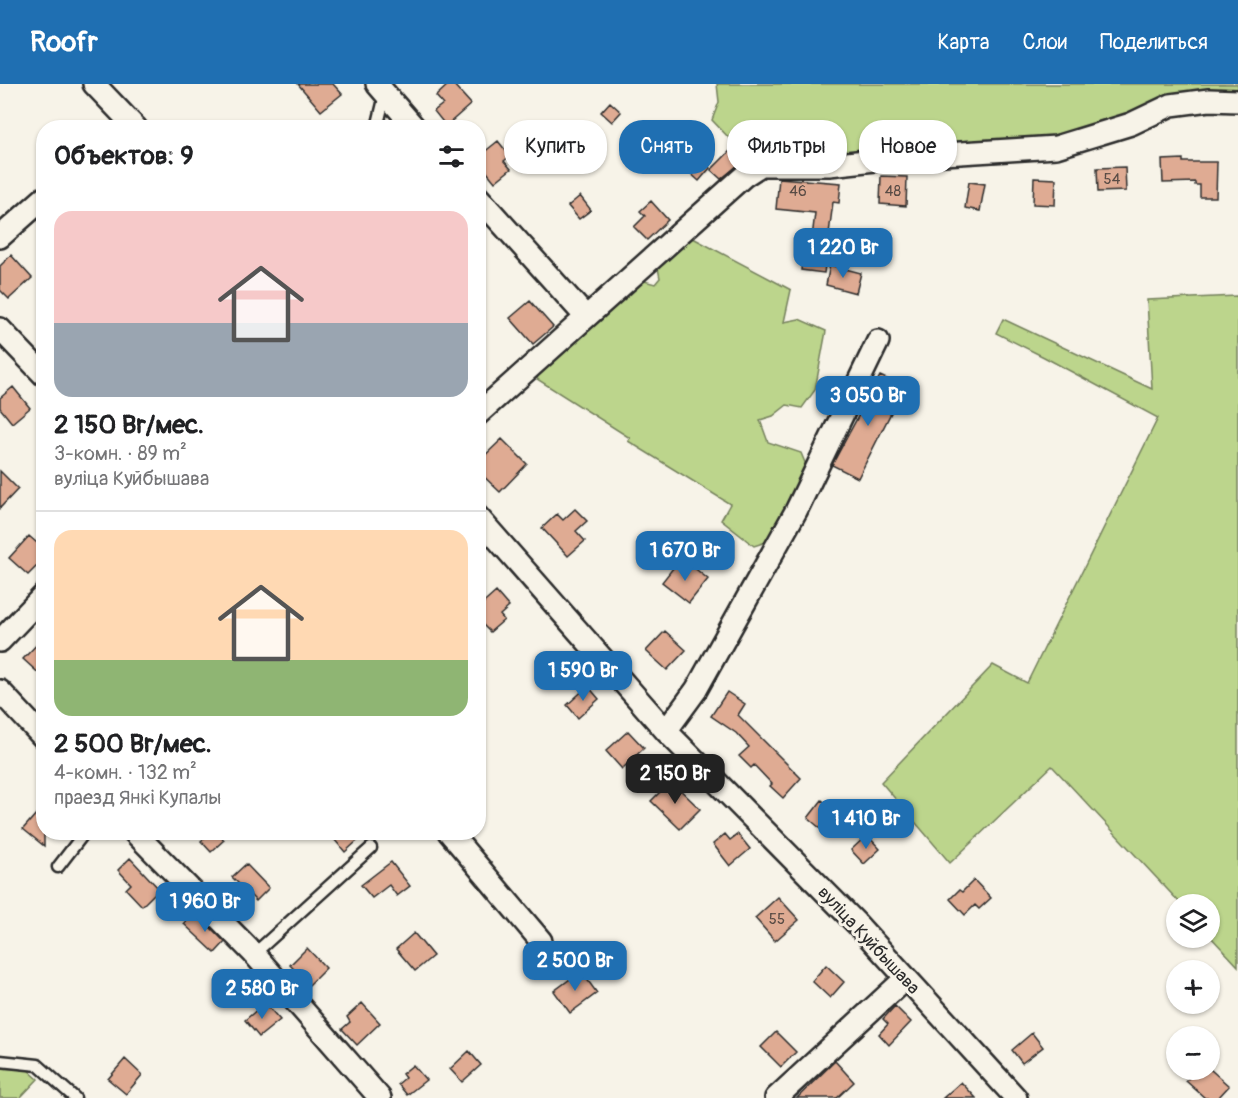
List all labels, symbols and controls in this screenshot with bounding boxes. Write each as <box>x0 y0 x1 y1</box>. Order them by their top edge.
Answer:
text: Roofr <box>30 25 98 60</box>
text: Карта <box>937 29 989 56</box>
text: Слои <box>1022 29 1067 56</box>
text: Поделиться <box>1100 29 1208 56</box>
chip: Купить <box>504 120 607 174</box>
chip: Снять <box>619 120 715 174</box>
chip: Фильтры <box>727 120 847 174</box>
chip: Новое <box>859 120 957 174</box>
text: Объектов: 9 <box>54 140 194 172</box>
icon: filters <box>435 140 468 173</box>
house number: 54 <box>1104 170 1121 189</box>
house number: 46 <box>789 182 807 201</box>
house number: 48 <box>885 182 902 201</box>
pin: 1 220 Br <box>781 228 905 279</box>
text: 1 220 Br <box>808 235 878 260</box>
icon: home <box>207 250 315 358</box>
pin: 3 050 Br <box>806 376 930 427</box>
text: 3 050 Br <box>830 383 906 408</box>
text: 2 150 Br/мес. <box>54 409 204 441</box>
text: 3-комн. · 89 m² <box>54 441 187 466</box>
text: вуліца Куйбышава <box>54 466 209 491</box>
pin: 1 670 Br <box>623 531 747 582</box>
text: 1 670 Br <box>650 538 720 563</box>
icon: home <box>207 569 315 677</box>
pin: 1 590 Br <box>521 651 645 702</box>
text: 1 590 Br <box>548 658 618 683</box>
text: 2 500 Br/мес. <box>54 728 212 760</box>
pin: 2 150 Br <box>613 754 737 805</box>
text: 4-комн. · 132 m² <box>54 760 197 785</box>
text: 2 150 Br <box>640 761 710 786</box>
text: праезд Янкі Купалы <box>54 785 221 810</box>
pin: 1 410 Br <box>804 799 928 850</box>
text: 1 410 Br <box>832 806 900 831</box>
street label: вуліца Куйбышава <box>813 881 925 999</box>
pin: 1 960 Br <box>143 882 267 933</box>
text: 1 960 Br <box>170 889 240 914</box>
map controls <box>1166 894 1220 1080</box>
button: layers <box>1166 894 1220 948</box>
house number: 55 <box>769 910 785 929</box>
pin: 2 500 Br <box>513 941 637 992</box>
text: 2 500 Br <box>537 948 613 973</box>
button: + <box>1166 960 1220 1014</box>
pin: 2 580 Br <box>200 969 324 1020</box>
text: 2 580 Br <box>226 976 298 1001</box>
button: − <box>1166 1026 1220 1080</box>

